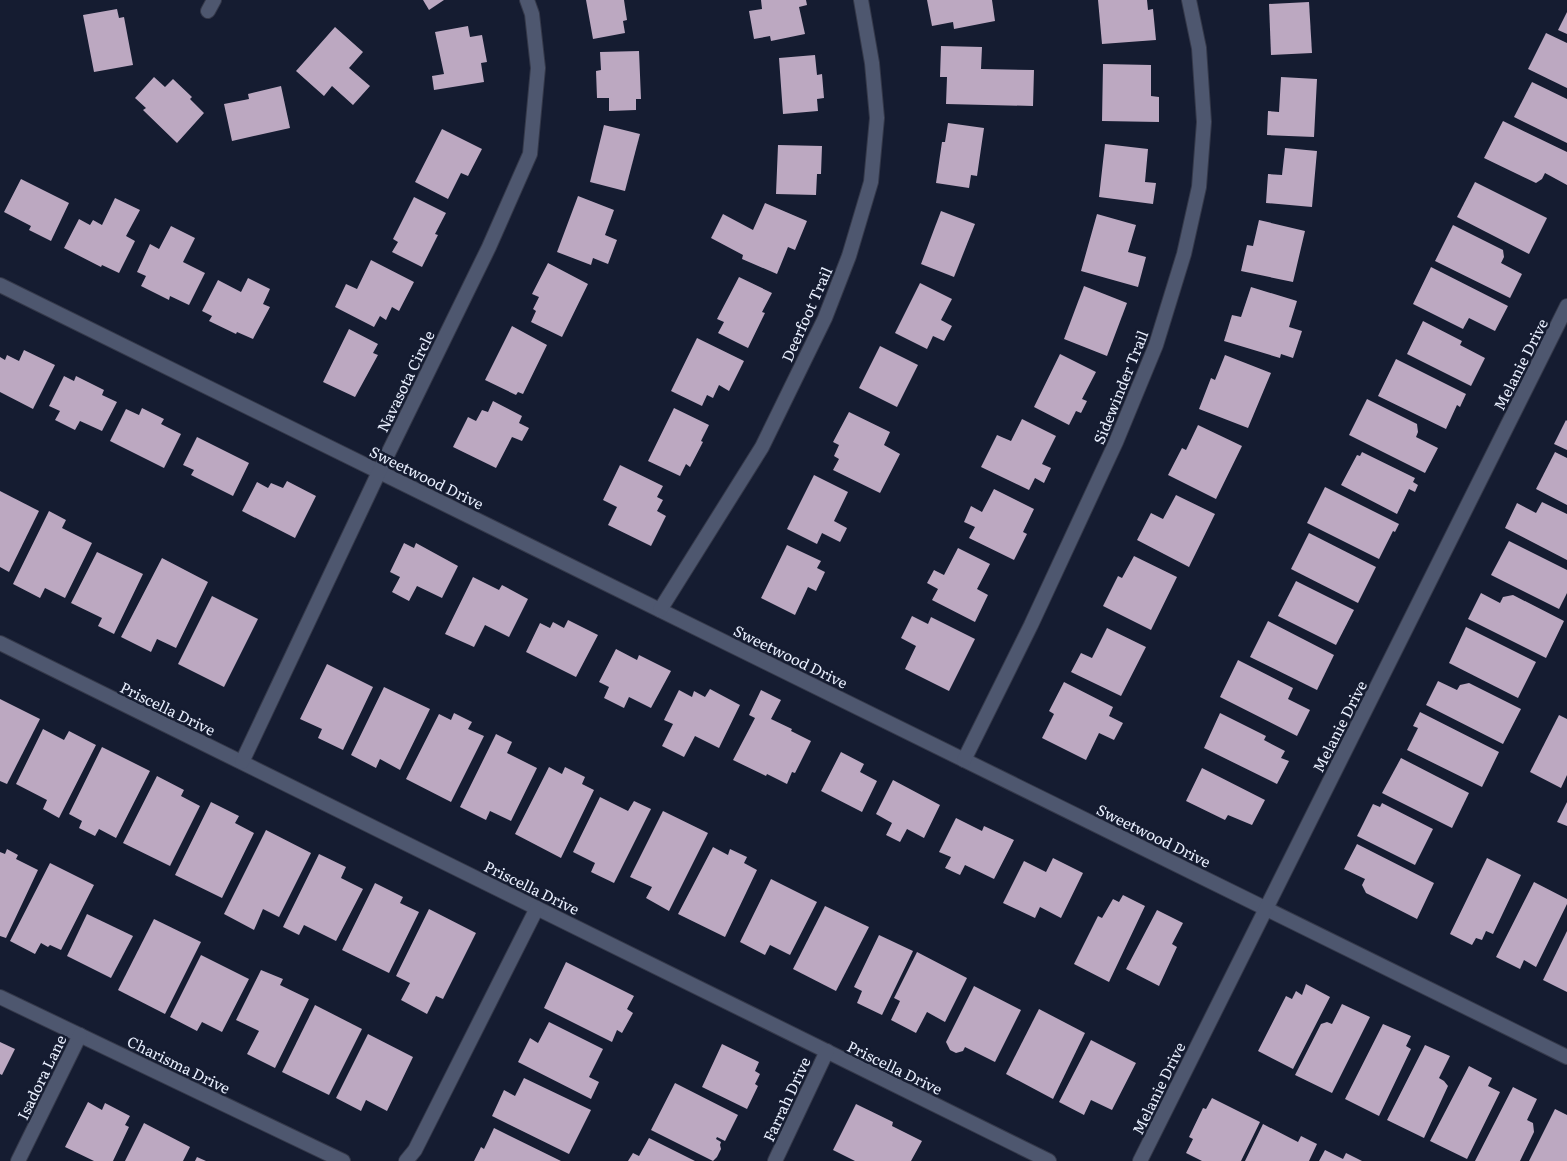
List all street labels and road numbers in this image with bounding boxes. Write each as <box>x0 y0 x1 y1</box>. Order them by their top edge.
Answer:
street label: Deerfoot Trail <box>775 263 837 365</box>
street label: Melanie Drive <box>1487 314 1553 414</box>
street label: Navasota Circle <box>370 326 440 436</box>
street label: Sidewinder Trail <box>1087 327 1153 447</box>
street label: Sweetwood Drive <box>366 439 488 515</box>
street label: Sweetwood Drive <box>730 618 852 694</box>
street label: Priscella Drive <box>116 675 220 741</box>
street label: Melanie Drive <box>1306 676 1372 776</box>
street label: Sweetwood Drive <box>1093 797 1215 873</box>
street label: Priscella Drive <box>480 854 584 920</box>
street label: Charisma Drive <box>124 1029 235 1099</box>
street label: Isadora Lane <box>11 1030 72 1123</box>
street label: Priscella Drive <box>843 1034 947 1100</box>
street label: Melanie Drive <box>1126 1038 1190 1138</box>
street label: Farrah Drive <box>756 1053 816 1145</box>

